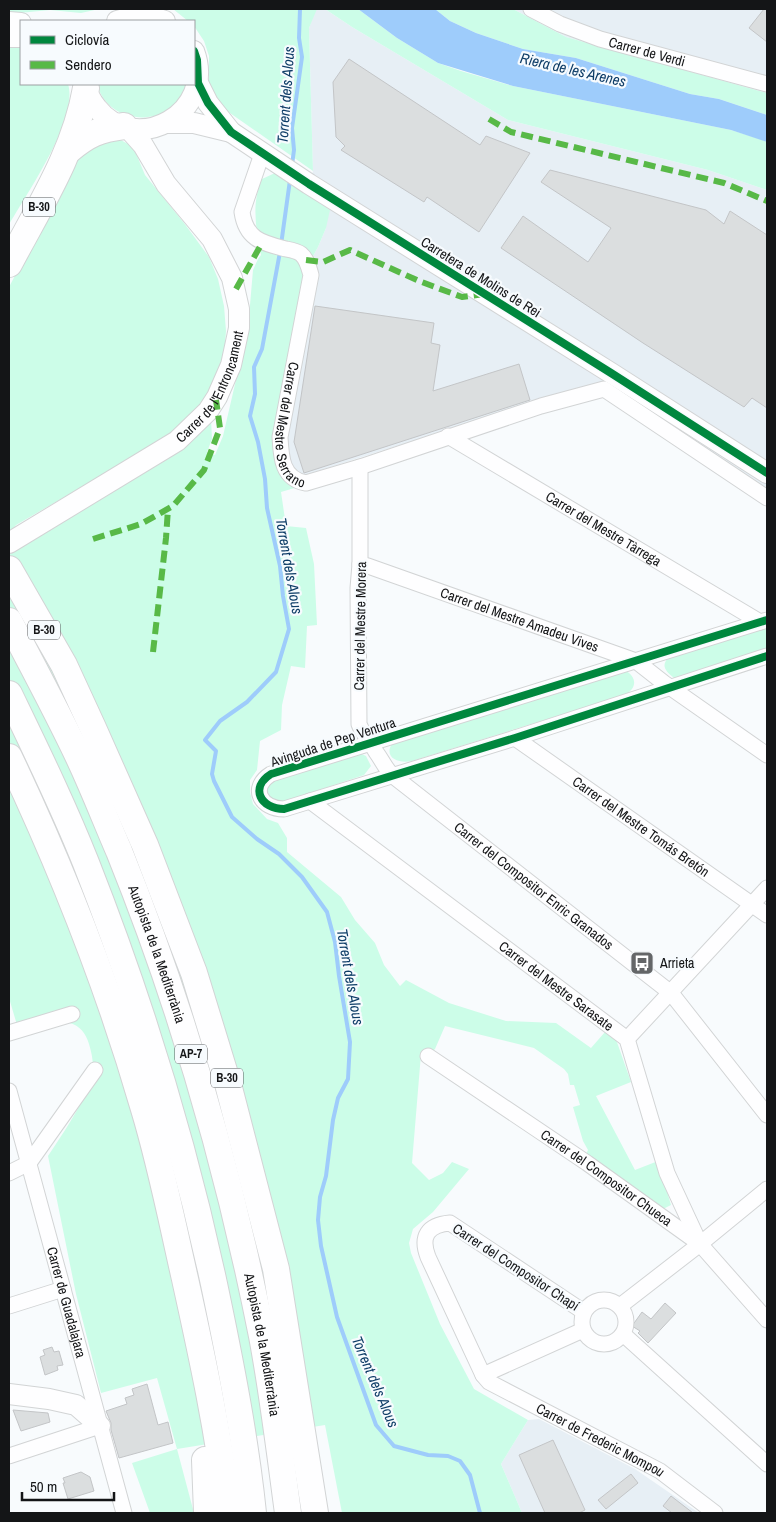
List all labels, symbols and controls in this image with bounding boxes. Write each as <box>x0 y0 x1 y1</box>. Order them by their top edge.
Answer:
legend <box>20 20 195 85</box>
text: Ciclovía <box>65 29 110 50</box>
street label: Carrer de Verdi <box>607 33 687 71</box>
water label: Torrent dels Alous <box>272 46 299 144</box>
water label: Riera de les Arenes <box>518 47 628 92</box>
text: Sendero <box>65 54 112 75</box>
road number: B-30 <box>23 198 55 216</box>
street label: Carretera de Molins de Rei <box>418 233 544 321</box>
street label: Carrer de l'Entroncament <box>172 329 247 446</box>
street label: Carrer del Mestre Serrano <box>271 361 307 492</box>
street label: Carrer del Mestre Tàrrega <box>542 487 665 570</box>
water label: Torrent dels Alous <box>271 516 308 616</box>
street label: Carrer del Mestre Morera <box>350 561 370 691</box>
street label: Carrer del Mestre Amadeu Vives <box>438 583 601 656</box>
road number: B-30 <box>28 620 60 640</box>
street label: Avinguda de Pep Ventura <box>267 713 398 771</box>
street label: Carrer del Mestre Tomás Bretón <box>569 772 713 881</box>
street label: Carrer del Compositor Enric Granados <box>451 818 617 954</box>
street label: Autopista de la Mediterrània <box>124 882 190 1026</box>
water label: Torrent dels Alous <box>332 927 369 1027</box>
street label: Carrer del Mestre Sarasate <box>495 937 617 1035</box>
bus stop icon: Arrieta <box>629 950 655 976</box>
place label: Arrieta <box>659 954 695 972</box>
road number: AP-7 <box>175 1044 207 1064</box>
road number: B-30 <box>211 1068 243 1088</box>
street label: Carrer del Compositor Chueca <box>537 1125 676 1230</box>
street label: Carrer del Compositor Chapí <box>449 1219 583 1315</box>
street label: Carrer de Guadalajara <box>43 1245 90 1360</box>
street label: Autopista de la Mediterrània <box>240 1270 284 1418</box>
water label: Torrent dels Alous <box>347 1333 404 1431</box>
street label: Carrer de Frederic Mompou <box>533 1399 669 1481</box>
scale bar <box>22 1470 115 1502</box>
text: 50 m <box>30 1476 57 1497</box>

